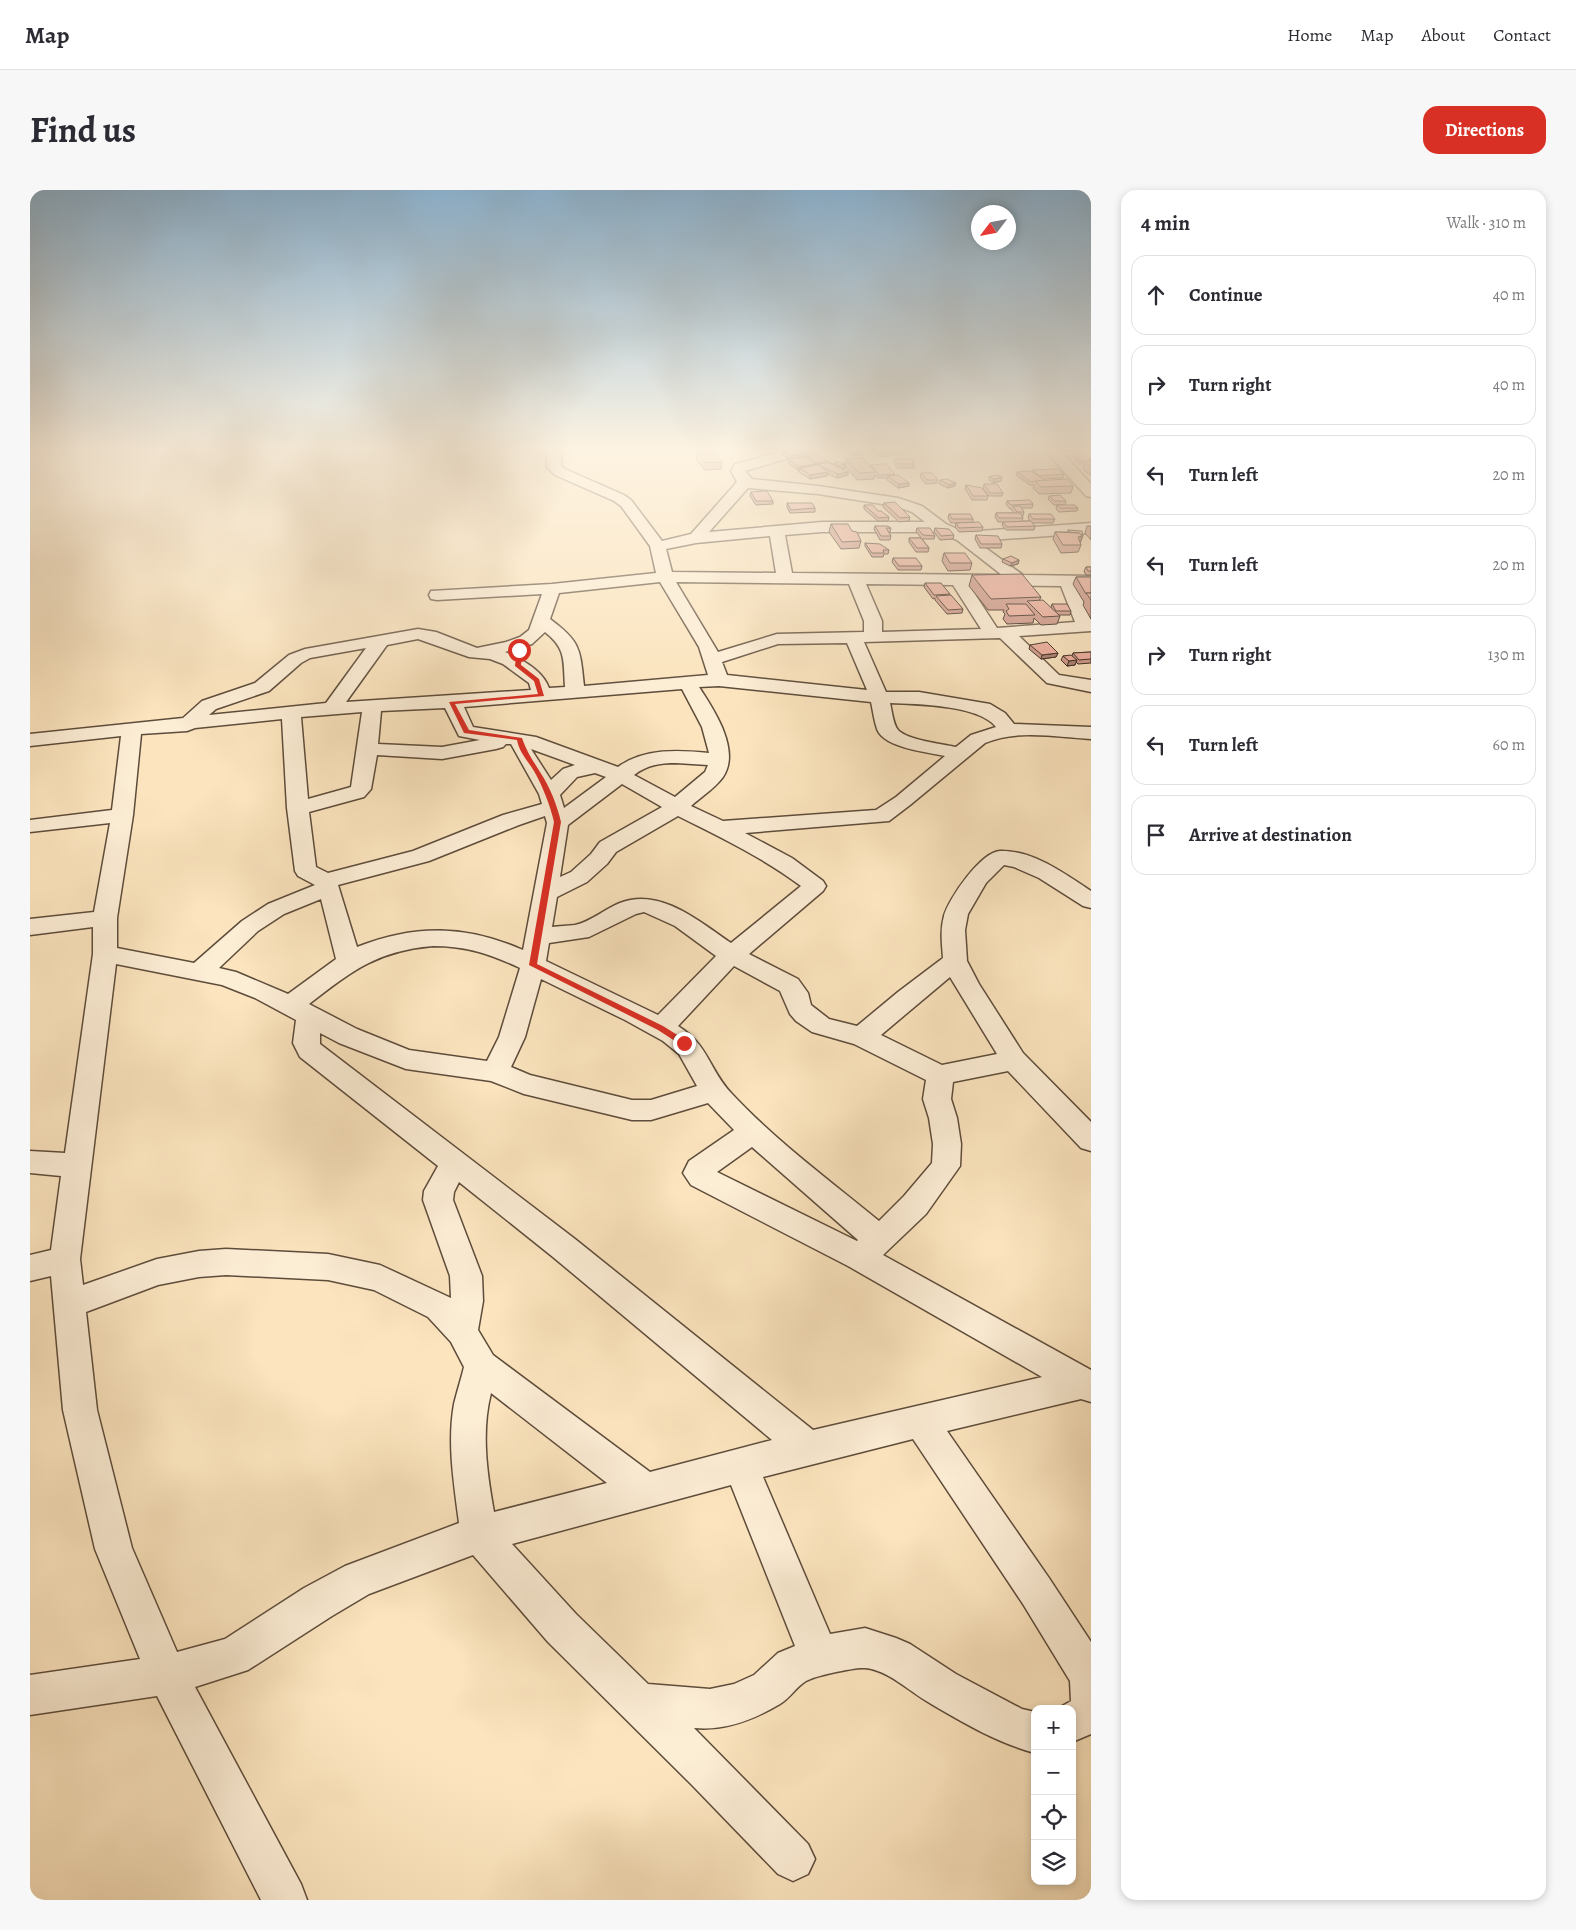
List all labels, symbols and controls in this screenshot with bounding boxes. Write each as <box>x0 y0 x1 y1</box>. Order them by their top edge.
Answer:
text: Map <box>25 19 69 51</box>
text: Home <box>1287 23 1332 47</box>
text: Map <box>1360 23 1393 47</box>
text: About <box>1421 23 1465 47</box>
text: Contact <box>1493 23 1551 47</box>
text: Find us <box>30 106 136 154</box>
button: Directions <box>1423 106 1546 154</box>
north arrow <box>971 205 1016 250</box>
text: 4 min <box>1141 209 1190 237</box>
text: Walk · 310 m <box>1446 212 1526 234</box>
icon: ahead <box>1142 281 1170 309</box>
text: Continue <box>1189 282 1263 308</box>
text: 40 m <box>1493 284 1525 306</box>
icon: right <box>1142 371 1170 399</box>
text: Turn right <box>1189 372 1271 398</box>
text: 40 m <box>1493 374 1525 396</box>
icon: left <box>1142 461 1170 489</box>
text: Turn left <box>1189 462 1258 488</box>
text: 20 m <box>1492 464 1525 486</box>
icon: left <box>1142 551 1170 579</box>
text: Turn left <box>1189 552 1258 578</box>
text: 20 m <box>1492 554 1525 576</box>
route start <box>508 639 531 662</box>
icon: right <box>1142 641 1170 669</box>
text: Turn right <box>1189 642 1271 668</box>
text: 130 m <box>1488 644 1525 666</box>
icon: left <box>1142 731 1170 759</box>
text: Turn left <box>1189 732 1258 758</box>
text: 60 m <box>1493 734 1525 756</box>
icon: arrive <box>1142 821 1170 849</box>
text: Arrive at destination <box>1189 822 1352 848</box>
route end <box>673 1032 696 1055</box>
map controls <box>1031 1705 1076 1885</box>
button: + <box>1031 1705 1076 1750</box>
button: − <box>1031 1750 1076 1795</box>
button: locate <box>1031 1795 1076 1840</box>
button: layers <box>1031 1840 1076 1885</box>

